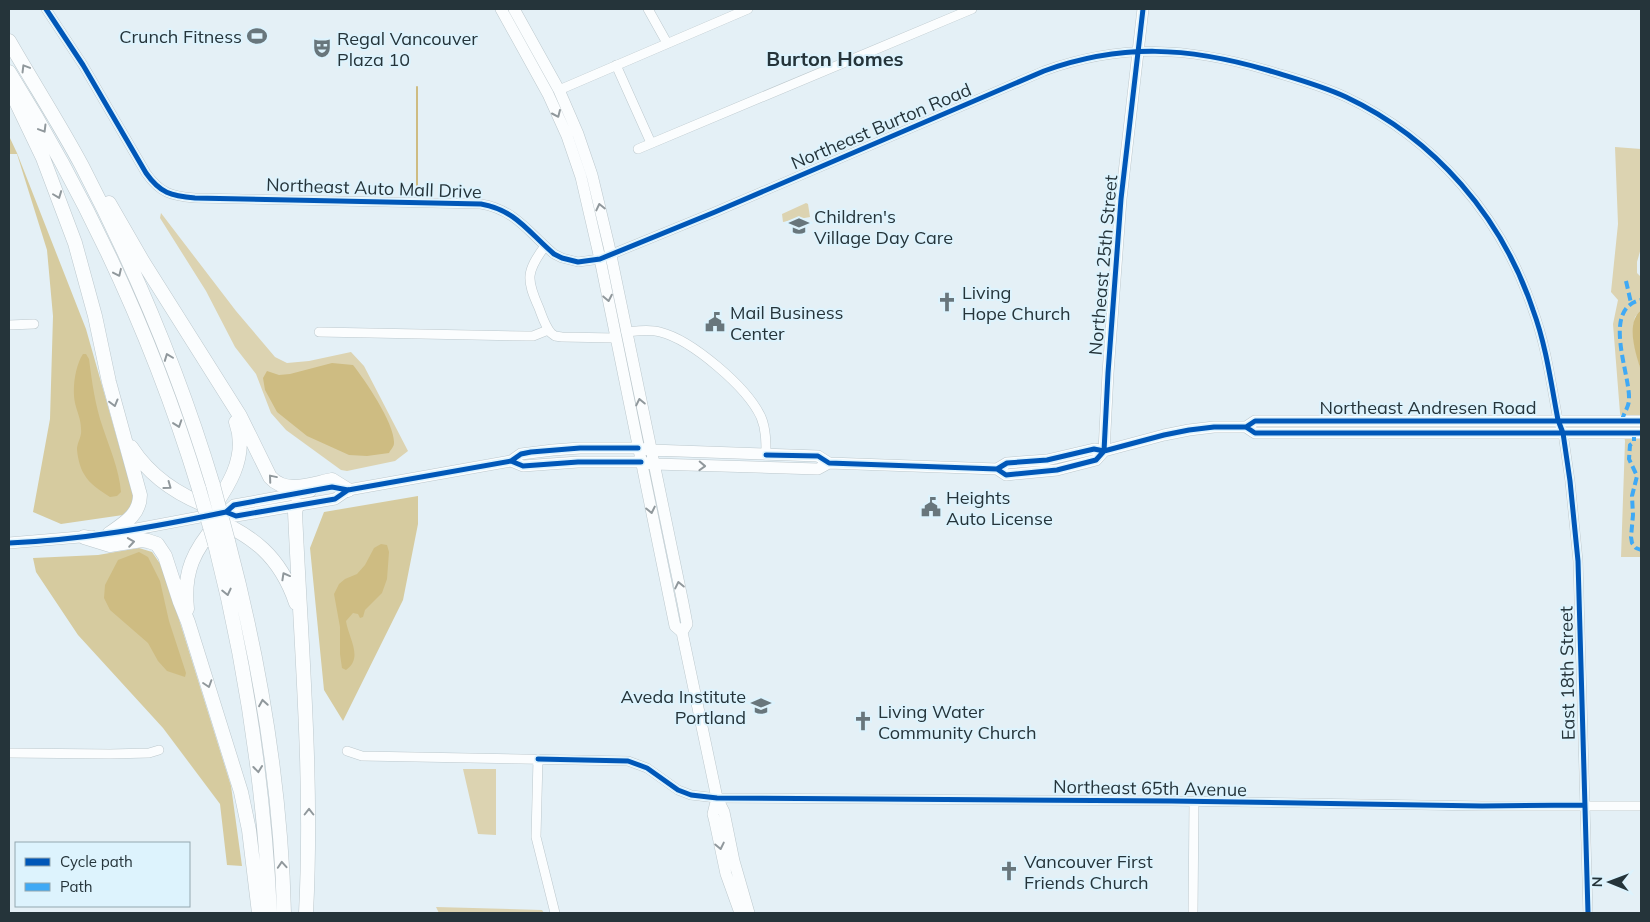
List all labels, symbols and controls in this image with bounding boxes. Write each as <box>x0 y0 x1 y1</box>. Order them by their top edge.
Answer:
place label: Crunch Fitness <box>119 25 242 48</box>
sports icon: Crunch Fitness <box>246 25 268 47</box>
place label: Regal Vancouver Plaza 10 <box>337 27 478 71</box>
theatre icon: Regal Vancouver Plaza 10 <box>311 37 333 59</box>
district label: Burton Homes <box>766 46 904 71</box>
one-way arrow <box>21 65 31 74</box>
street label: Northeast Burton Road <box>787 78 975 174</box>
one-way arrow <box>551 109 562 118</box>
one-way arrow <box>36 124 46 133</box>
street label: Northeast Auto Mall Drive <box>266 173 482 203</box>
street label: Northeast 25th Street <box>1084 174 1122 356</box>
one-way arrow <box>52 190 62 199</box>
one-way arrow <box>595 202 606 211</box>
place label: Children's Village Day Care <box>814 205 953 249</box>
school or university icon: Children's Village Day Care <box>788 215 810 237</box>
one-way arrow <box>112 268 122 277</box>
place label: Living Hope Church <box>962 281 1070 325</box>
church icon: Living Hope Church <box>936 291 958 313</box>
one-way arrow <box>602 294 612 303</box>
place label: Mail Business Center <box>730 301 844 345</box>
public building icon: Mail Business Center <box>704 311 726 333</box>
one-way arrow <box>164 353 174 361</box>
street label: Northeast Andresen Road <box>1320 396 1536 419</box>
one-way arrow <box>109 398 119 406</box>
one-way arrow <box>636 398 646 406</box>
one-way arrow <box>172 419 182 428</box>
one-way arrow <box>699 460 707 471</box>
one-way arrow <box>268 474 277 483</box>
one-way arrow <box>162 480 171 488</box>
place label: Heights Auto License <box>946 486 1053 530</box>
public building icon: Heights Auto License <box>920 496 942 518</box>
one-way arrow <box>645 506 655 515</box>
one-way arrow <box>127 537 135 548</box>
one-way arrow <box>281 572 291 581</box>
one-way arrow <box>674 581 685 589</box>
one-way arrow <box>221 587 232 596</box>
street label: East 18th Street <box>1554 606 1580 740</box>
one-way arrow <box>203 679 213 688</box>
place label: Aveda Institute Portland <box>620 685 746 729</box>
school or university icon: Aveda Institute Portland <box>750 695 772 717</box>
one-way arrow <box>259 699 269 708</box>
place label: Living Water Community Church <box>878 700 1037 744</box>
church icon: Living Water Community Church <box>852 710 874 732</box>
one-way arrow <box>252 765 263 773</box>
street label: Northeast 65th Avenue <box>1053 775 1247 801</box>
one-way arrow <box>304 808 314 816</box>
one-way arrow <box>714 841 724 850</box>
legend <box>15 842 190 907</box>
place label: Vancouver First Friends Church <box>1024 850 1153 894</box>
text: Cycle path <box>60 852 133 871</box>
north arrow <box>1585 857 1635 907</box>
one-way arrow <box>276 860 287 868</box>
church icon: Vancouver First Friends Church <box>998 860 1020 882</box>
text: N <box>1588 876 1606 887</box>
text: Path <box>60 877 92 896</box>

